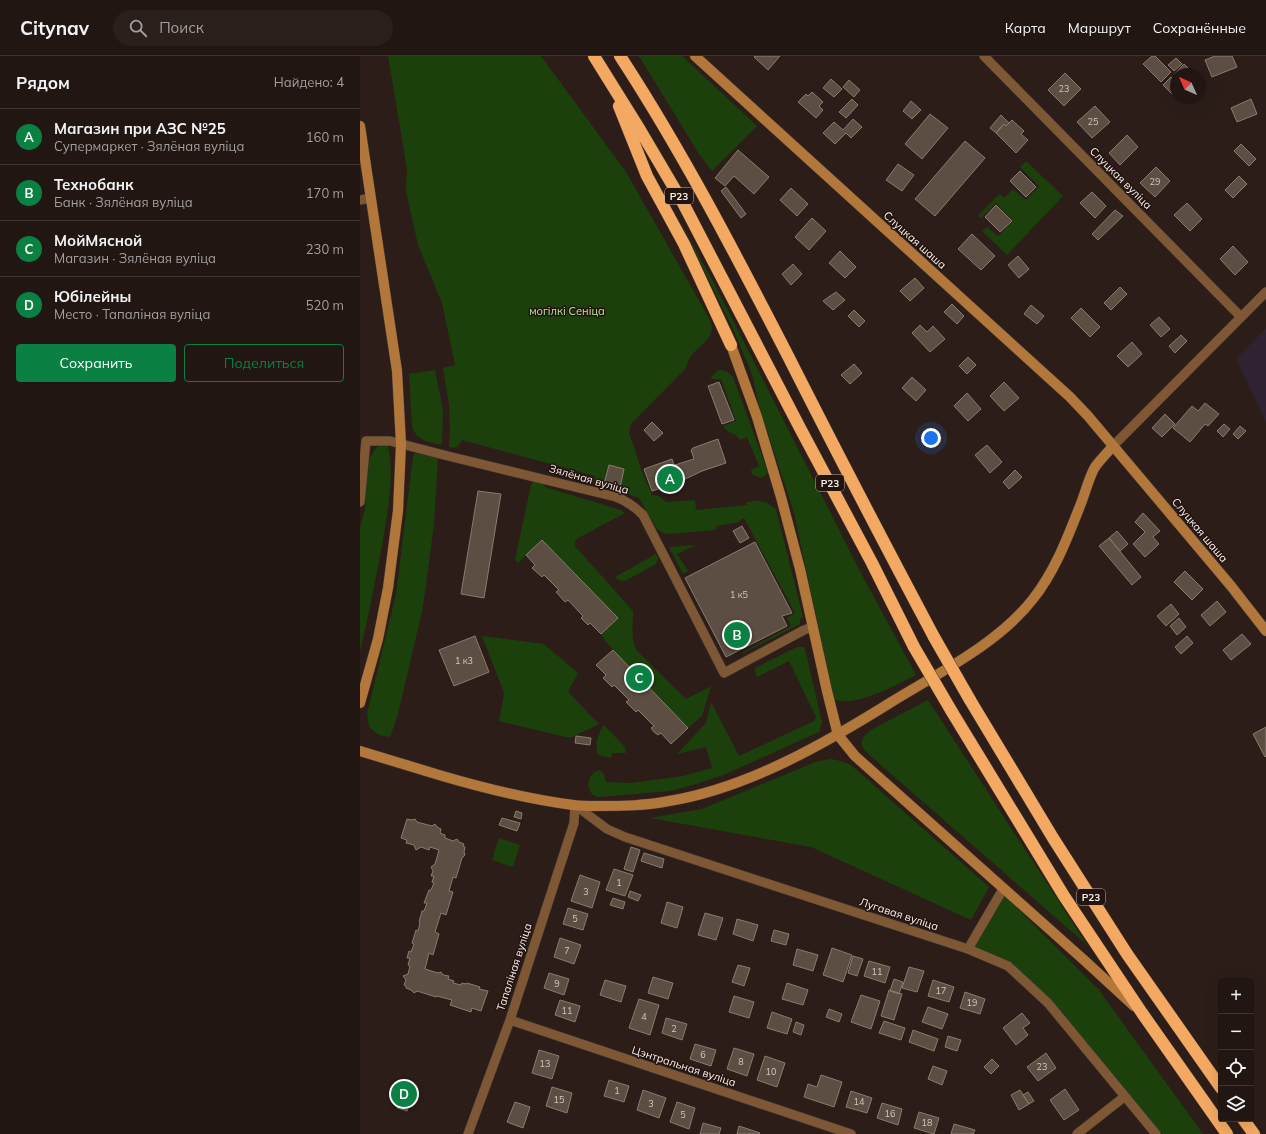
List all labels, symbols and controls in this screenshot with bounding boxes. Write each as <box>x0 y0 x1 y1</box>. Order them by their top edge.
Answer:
search box <box>113 10 393 46</box>
text: Citynav <box>20 16 89 40</box>
icon: search <box>127 17 149 39</box>
text: Поиск <box>159 18 204 37</box>
text: Карта <box>1005 19 1046 37</box>
text: Маршрут <box>1068 19 1131 37</box>
text: Сохранённые <box>1153 19 1246 37</box>
north arrow <box>1170 68 1206 104</box>
text: Рядом <box>16 72 70 93</box>
text: Найдено: 4 <box>274 74 344 90</box>
house number: 23 <box>1059 83 1069 94</box>
house number: 25 <box>1088 116 1099 127</box>
text: Магазин при АЗС №25 <box>54 119 226 138</box>
text: A <box>24 129 34 145</box>
text: 160 m <box>306 129 344 145</box>
text: Супермаркет · Зялёная вуліца <box>54 138 244 154</box>
street label: Слуцкая вуліца <box>1087 144 1155 212</box>
text: Технобанк <box>54 175 134 194</box>
house number: 29 <box>1150 176 1160 187</box>
text: B <box>25 185 33 201</box>
text: 170 m <box>306 185 344 201</box>
road number: Р23 <box>665 188 693 204</box>
text: Банк · Зялёная вуліца <box>54 194 193 210</box>
street label: Слуцкая шаша <box>881 208 949 272</box>
text: МойМясной <box>54 231 142 250</box>
text: C <box>25 241 33 257</box>
text: 230 m <box>306 241 344 257</box>
text: Магазин · Зялёная вуліца <box>54 250 216 266</box>
text: Юбілейны <box>54 287 131 306</box>
text: D <box>24 297 34 313</box>
text: 520 m <box>306 297 344 313</box>
park label: могілкі Сеніца <box>529 304 605 318</box>
text: Место · Тапаліная вуліца <box>54 306 210 322</box>
button: Сохранить <box>16 344 176 382</box>
button: Поделиться <box>184 344 344 382</box>
your location <box>921 428 941 448</box>
street label: Зялёная вуліца <box>547 461 631 497</box>
pin: A <box>657 464 683 494</box>
road number: Р23 <box>816 475 844 491</box>
street label: Слуцкая шаша <box>1169 495 1231 565</box>
house number: 1 к5 <box>730 589 749 600</box>
pin: B <box>724 620 750 650</box>
house number: 1 к3 <box>455 655 473 666</box>
pin: C <box>626 663 652 693</box>
house number: 1 <box>616 877 622 888</box>
house number: 3 <box>583 886 589 897</box>
road number: Р23 <box>1077 889 1105 905</box>
street label: Лугавая вуліца <box>858 895 940 933</box>
house number: 5 <box>572 913 578 924</box>
street label: Тапаліная вуліца <box>493 921 535 1013</box>
house number: 7 <box>564 945 570 956</box>
house number: 11 <box>872 966 882 977</box>
house number: 9 <box>554 978 560 989</box>
map controls <box>1218 978 1254 1122</box>
button: + <box>1218 978 1254 1014</box>
house number: 17 <box>936 985 946 996</box>
house number: 19 <box>967 997 977 1008</box>
house number: 11 <box>562 1005 572 1016</box>
house number: 4 <box>641 1011 647 1022</box>
button: − <box>1218 1014 1254 1050</box>
house number: 2 <box>671 1023 677 1034</box>
street label: Цэнтральная вуліца <box>630 1043 738 1089</box>
house number: 6 <box>700 1049 706 1060</box>
button: locate <box>1218 1050 1254 1086</box>
house number: 8 <box>738 1056 744 1067</box>
house number: 13 <box>540 1058 550 1069</box>
house number: 23 <box>1037 1061 1047 1072</box>
house number: 10 <box>766 1066 776 1077</box>
pin: D <box>391 1079 417 1109</box>
house number: 1 <box>614 1085 620 1096</box>
button: layers <box>1218 1086 1254 1122</box>
house number: 15 <box>554 1094 565 1105</box>
house number: 14 <box>854 1096 865 1107</box>
house number: 3 <box>648 1098 654 1109</box>
house number: 16 <box>885 1108 895 1119</box>
house number: 5 <box>680 1109 686 1120</box>
house number: 18 <box>922 1117 932 1128</box>

